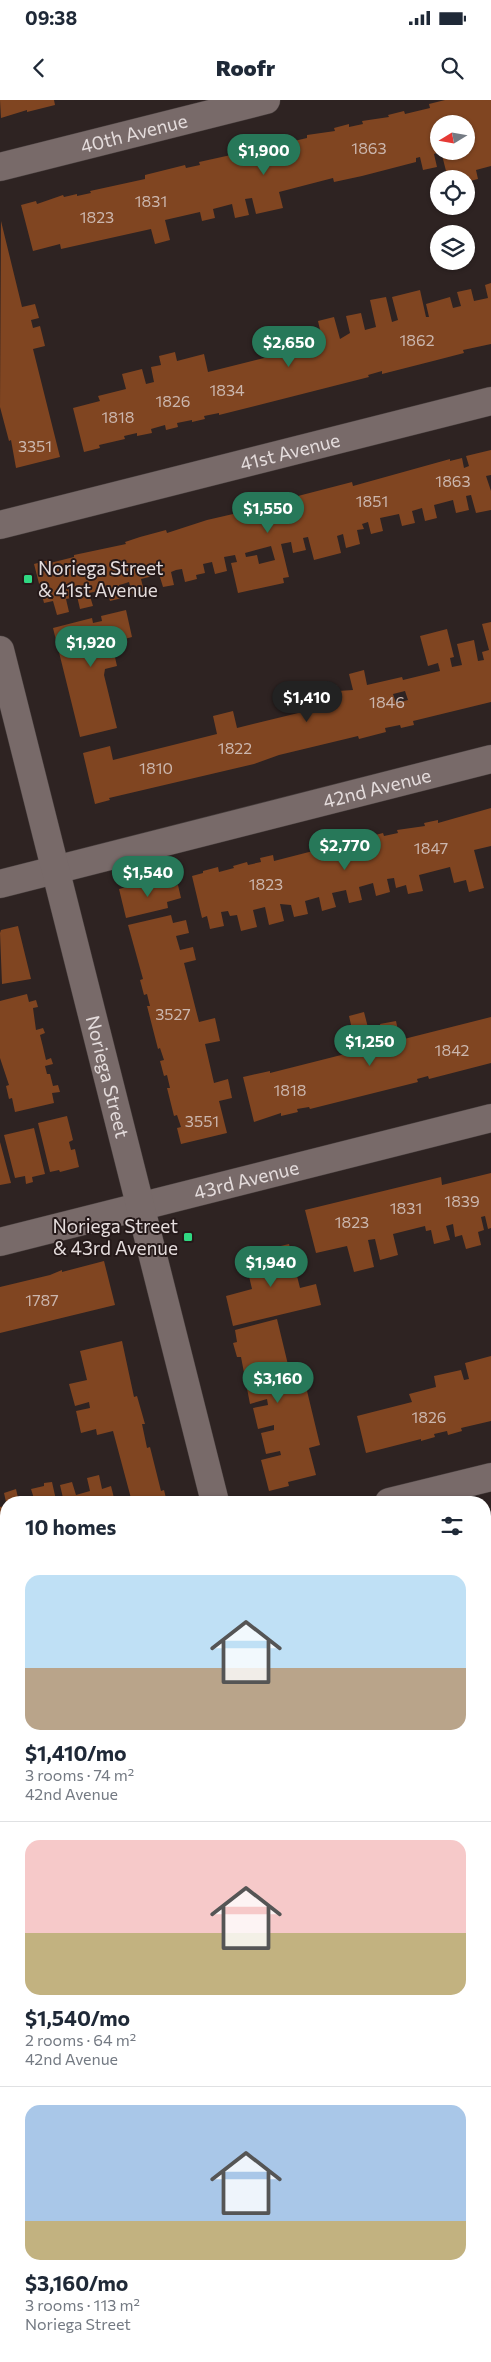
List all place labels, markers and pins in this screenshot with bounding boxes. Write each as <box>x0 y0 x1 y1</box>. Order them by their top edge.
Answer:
pin: $1,900 <box>223 134 305 176</box>
pin: $2,650 <box>248 326 330 368</box>
pin: $1,550 <box>227 492 309 534</box>
place label: Noriega Street & 41st Avenue <box>38 556 164 601</box>
marker: Noriega Street & 41st Avenue <box>22 573 34 585</box>
pin: $1,920 <box>50 626 132 668</box>
pin: $1,410 <box>266 680 348 723</box>
pin: $2,770 <box>304 828 386 871</box>
pin: $1,540 <box>107 856 189 898</box>
pin: $1,250 <box>329 1024 411 1067</box>
place label: Noriega Street & 43rd Avenue <box>52 1214 178 1259</box>
marker: Noriega Street & 43rd Avenue <box>182 1231 194 1243</box>
pin: $1,940 <box>230 1246 312 1288</box>
pin: $3,160 <box>237 1362 319 1404</box>

